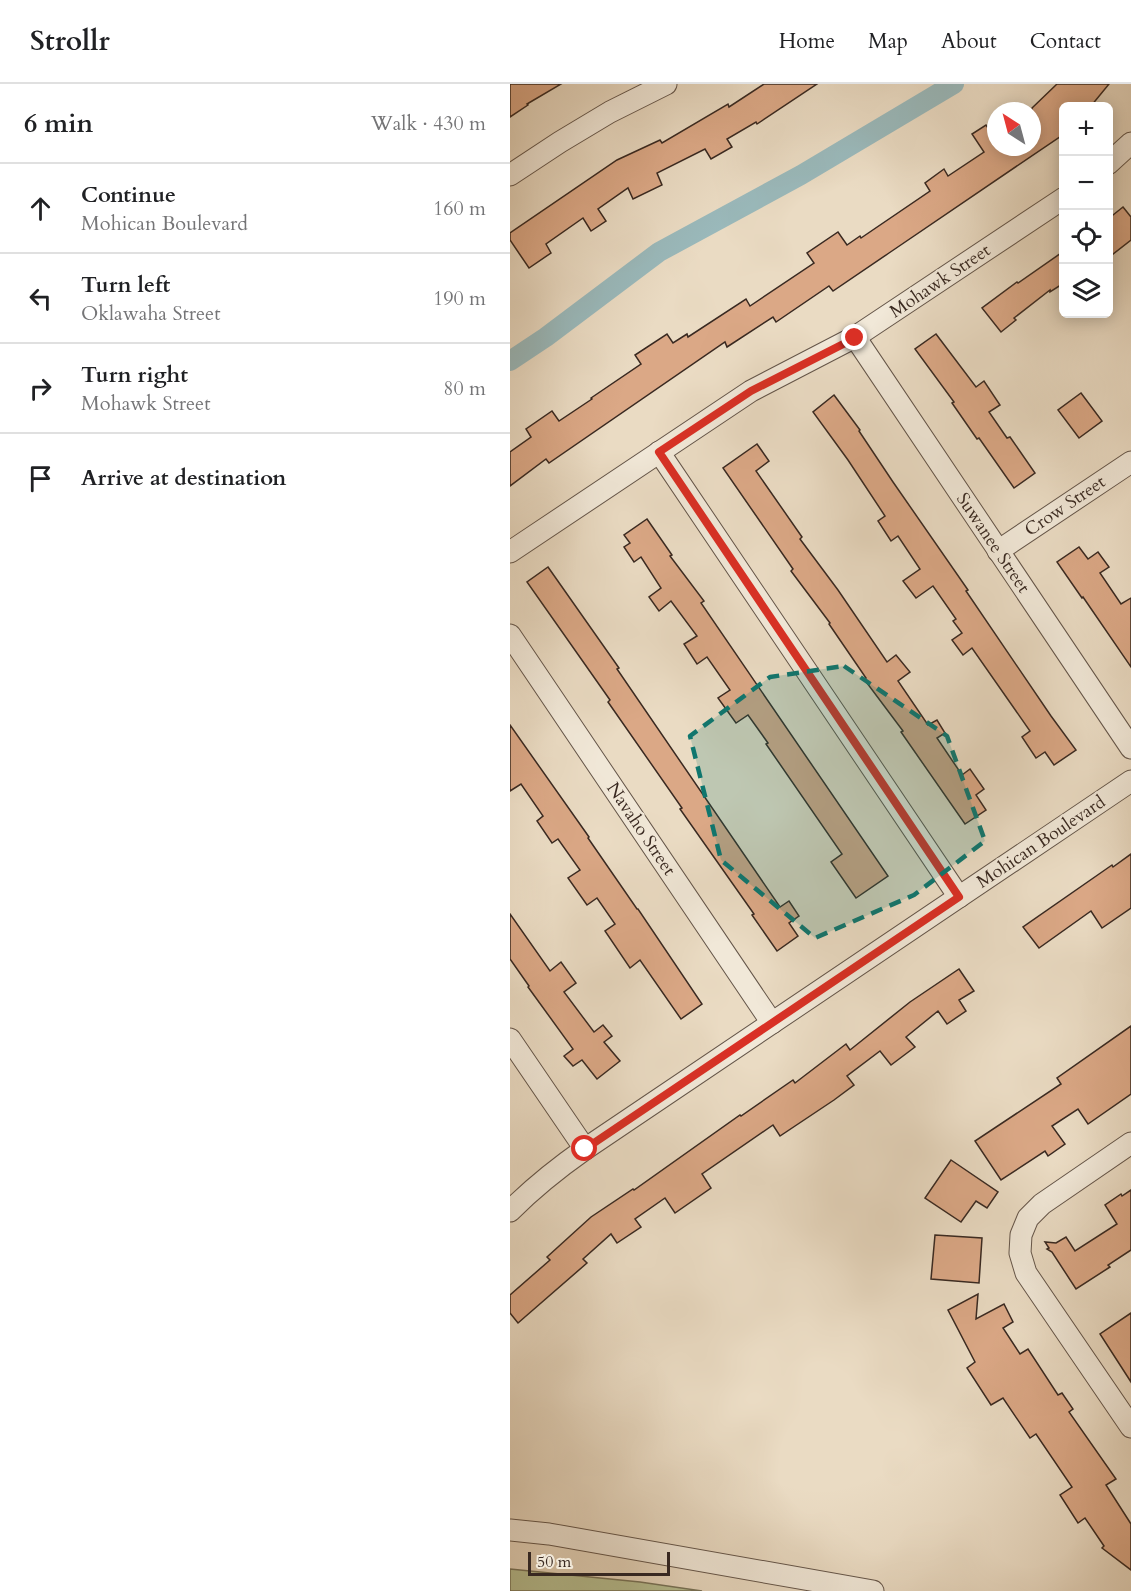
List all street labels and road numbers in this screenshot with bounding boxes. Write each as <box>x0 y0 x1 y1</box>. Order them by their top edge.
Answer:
street label: Mohawk Street <box>885 238 996 324</box>
street label: Crow Street <box>1020 470 1111 542</box>
street label: Suwanee Street <box>950 488 1036 598</box>
street label: Navaho Street <box>601 777 682 881</box>
street label: Mohican Boulevard <box>972 789 1111 894</box>

